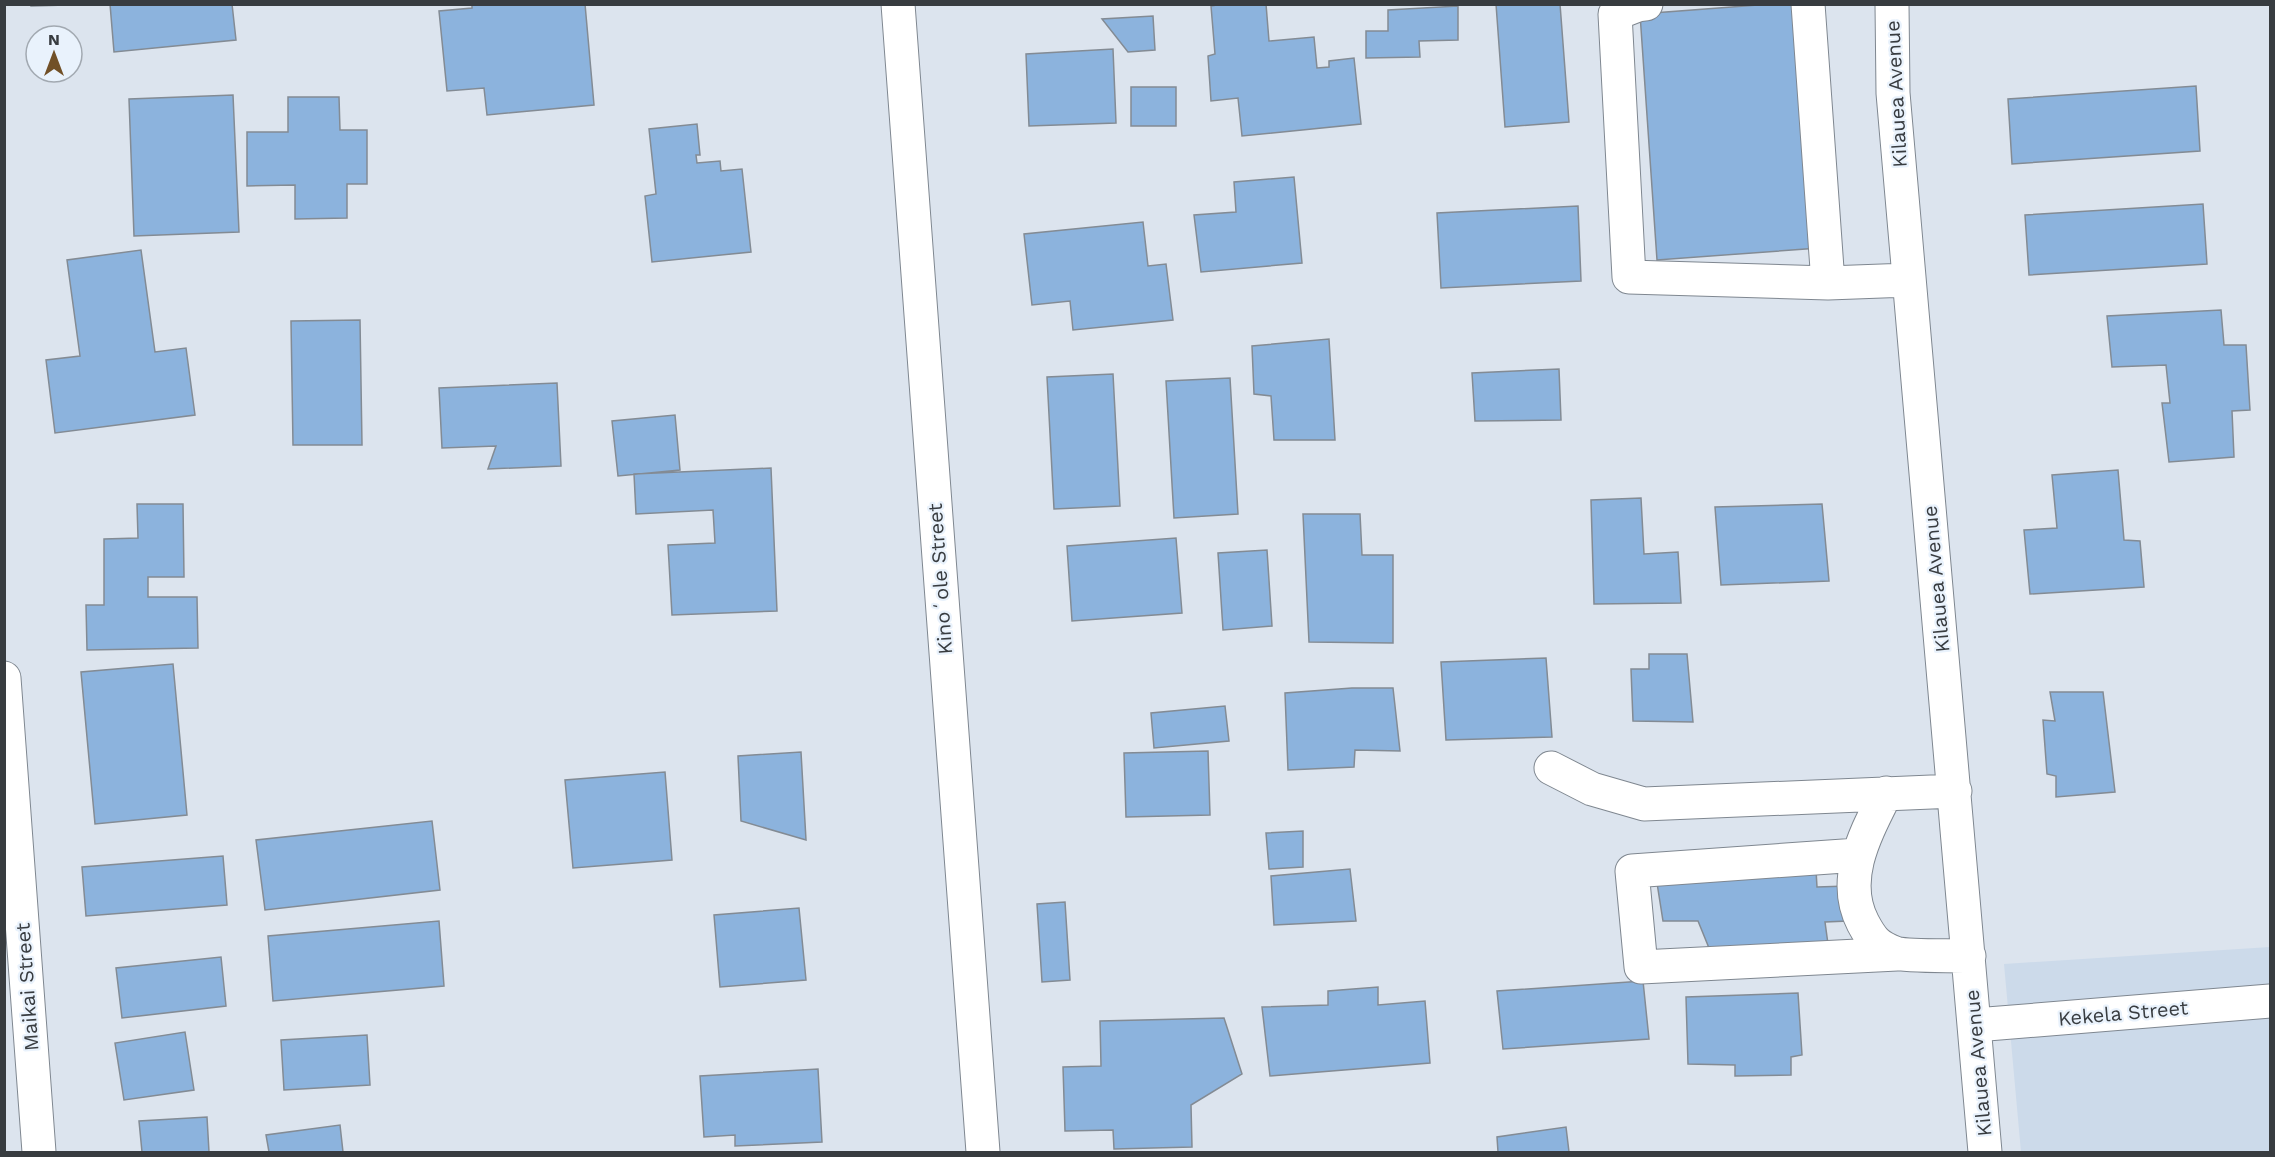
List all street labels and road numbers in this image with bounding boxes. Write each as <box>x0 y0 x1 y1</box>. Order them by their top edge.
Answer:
street label: Kilauea Avenue <box>1880 20 1912 168</box>
street label: Kinoʻole Street <box>923 502 957 655</box>
street label: Kilauea Avenue <box>1918 505 1954 653</box>
street label: Maikai Street <box>11 922 43 1052</box>
street label: Kilauea Avenue <box>1960 989 1996 1137</box>
street label: Kekela Street <box>2057 995 2190 1031</box>

